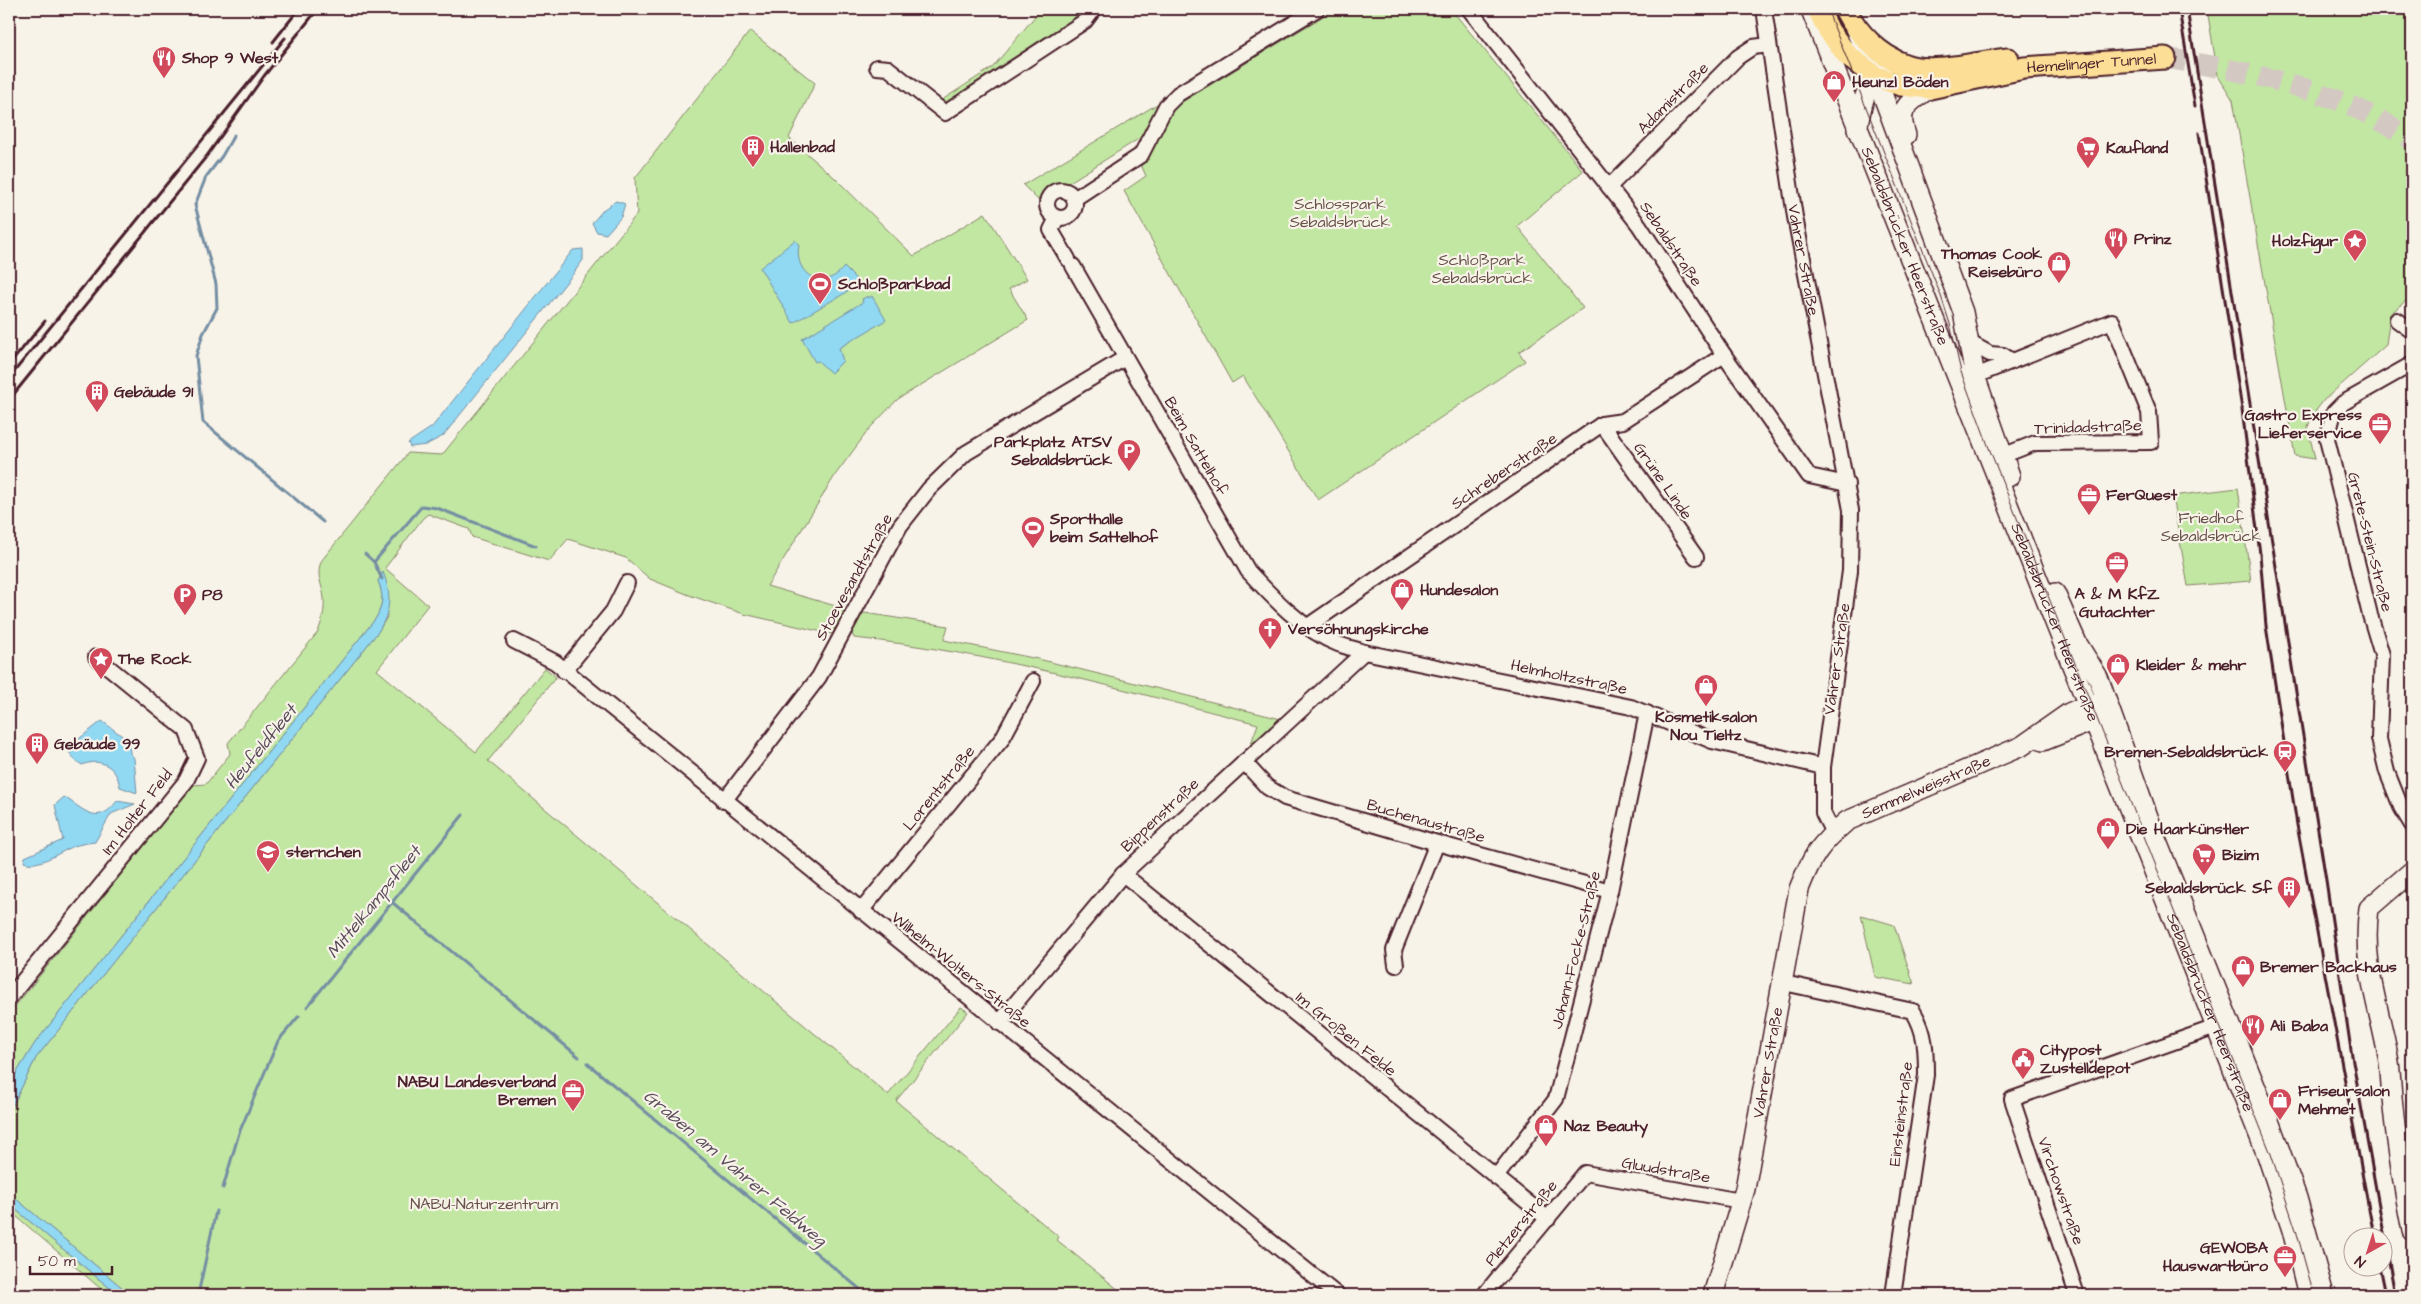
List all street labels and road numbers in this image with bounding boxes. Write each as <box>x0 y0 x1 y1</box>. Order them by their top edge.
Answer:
street label: Hemelinger Tunnel <box>2026 48 2157 79</box>
street label: Adamistraße <box>1632 57 1714 139</box>
street label: Sebaldsbrücker Heerstraße <box>1856 143 1955 349</box>
street label: Sebaldstraße <box>1634 197 1708 291</box>
street label: Vahrer Straße <box>1782 203 1825 318</box>
street label: Beim Sattelhof <box>1159 393 1233 500</box>
street label: Trinidadstraße <box>2034 414 2143 440</box>
street label: Schreberstraße <box>1447 427 1562 515</box>
street label: Grüne Linde <box>1628 438 1698 524</box>
street label: Grete-Stein-Straße <box>2342 470 2398 614</box>
street label: Stoevesandtstraße <box>810 509 898 644</box>
street label: Sebaldsbrücker Heerstraße <box>2005 520 2104 725</box>
street label: Vahrer Straße <box>1818 601 1856 716</box>
street label: Helmholtzstraße <box>1509 654 1630 700</box>
street label: Lorentstraße <box>898 741 980 835</box>
street label: Semmelweisstraße <box>1858 750 1994 825</box>
street label: Im Holter Feld <box>97 765 177 859</box>
street label: Bippenstraße <box>1116 773 1204 857</box>
street label: Buchenaustraße <box>1364 794 1488 848</box>
street label: Johann-Focke-Straße <box>1546 868 1606 1031</box>
street label: Wilhelm-Wolters-Straße <box>887 907 1036 1033</box>
street label: Sebaldsbrücker Heerstraße <box>2161 910 2260 1115</box>
street label: Im Großen Felde <box>1291 987 1401 1082</box>
street label: Vahrer Straße <box>1747 1005 1789 1120</box>
street label: Einsteinstraße <box>1884 1060 1918 1167</box>
street label: Virchowstraße <box>2032 1134 2090 1248</box>
street label: Gluudstraße <box>1620 1151 1712 1189</box>
street label: Pletzerstraße <box>1479 1175 1563 1271</box>

